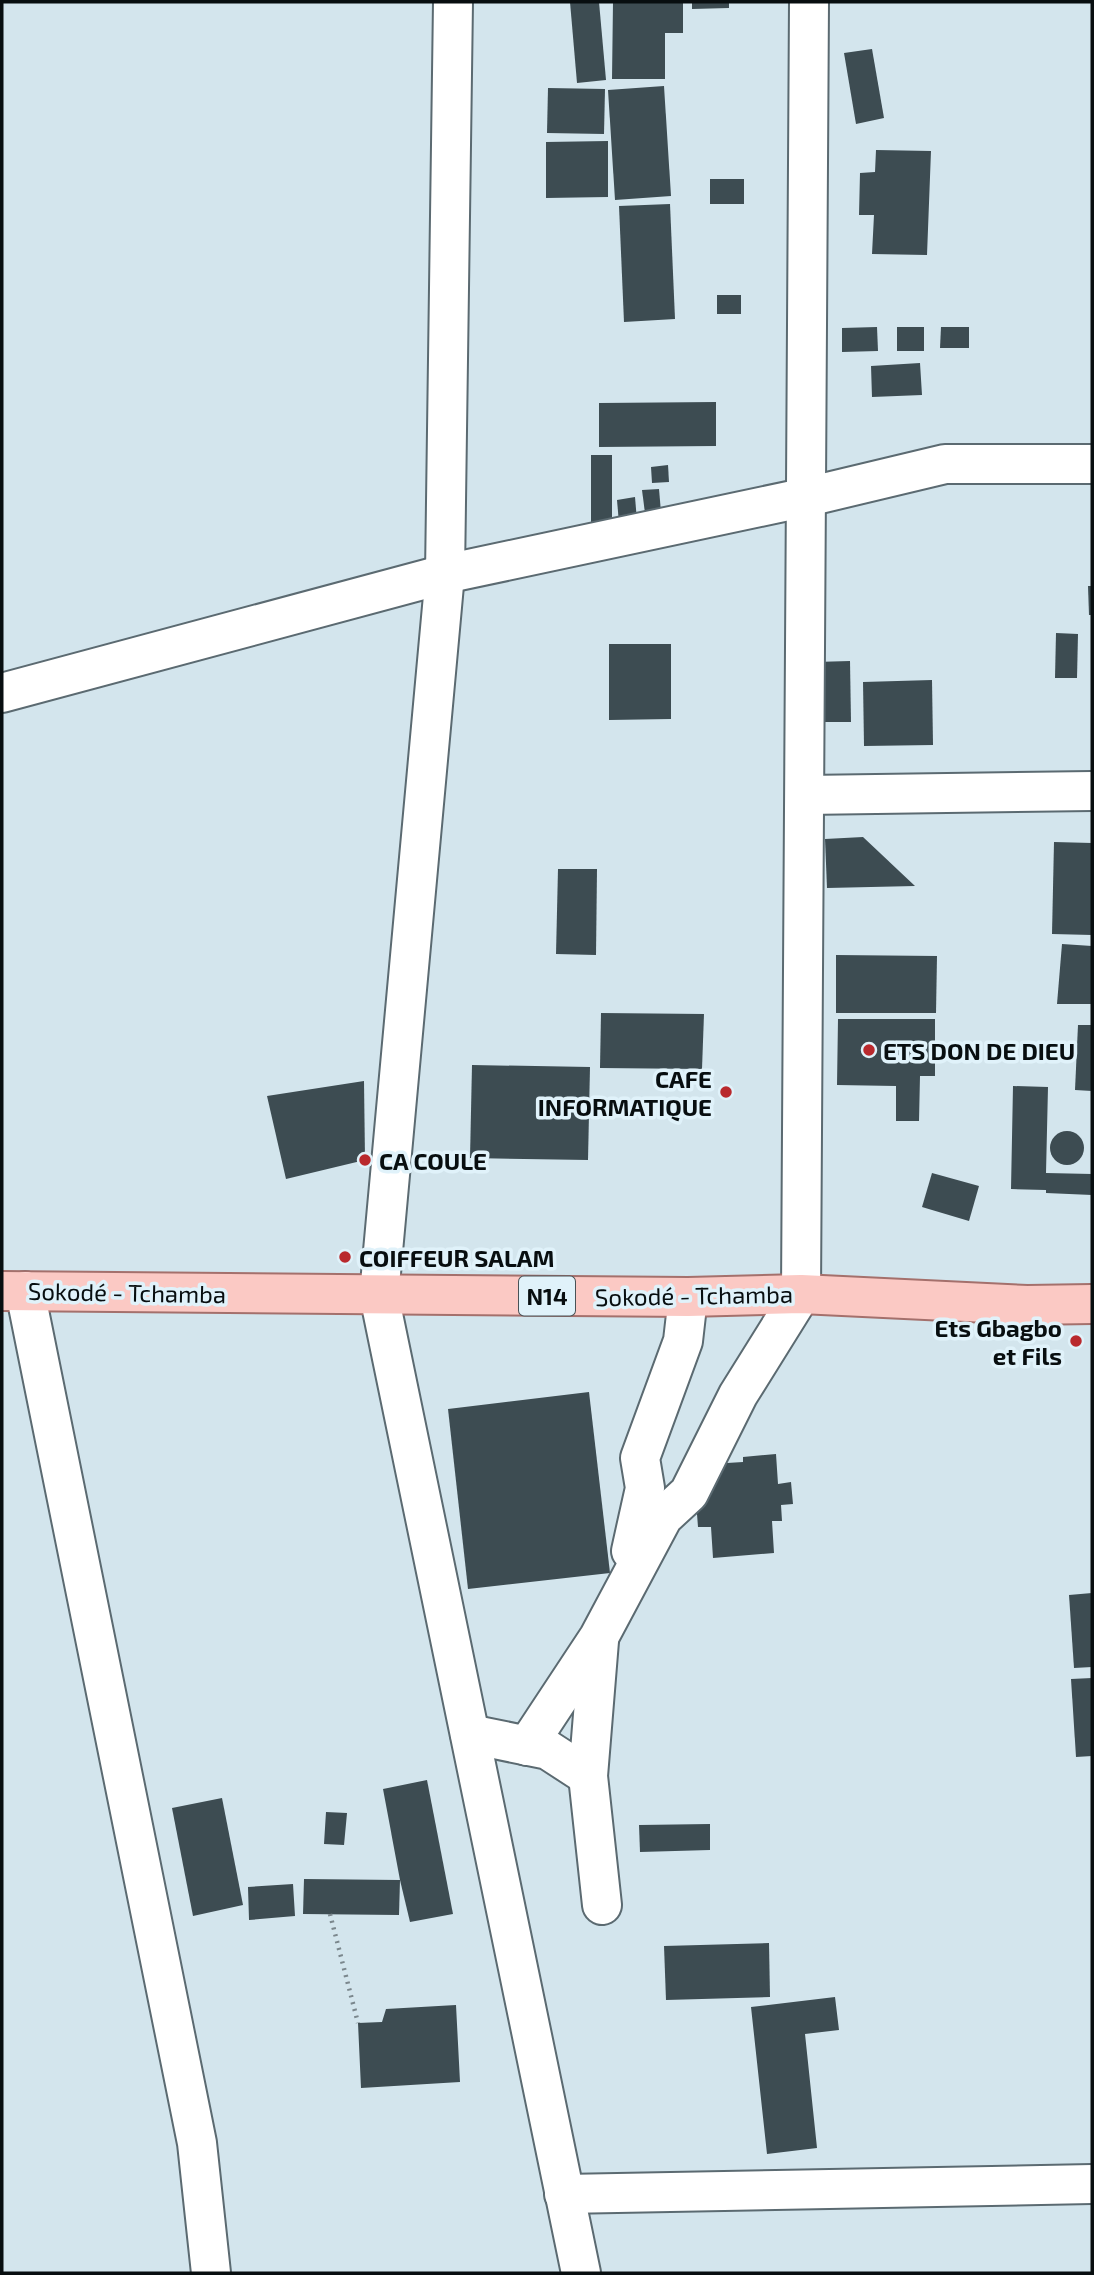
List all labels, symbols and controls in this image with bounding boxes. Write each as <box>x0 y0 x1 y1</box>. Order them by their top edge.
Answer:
place label: ETS DON DE DIEU <box>883 1036 1075 1065</box>
marker: ETS DON DE DIEU <box>861 1042 877 1058</box>
place label: CAFE INFORMATIQUE <box>538 1064 712 1122</box>
marker: CAFE INFORMATIQUE <box>718 1084 734 1100</box>
place label: CA COULE <box>379 1146 487 1175</box>
marker: CA COULE <box>357 1152 373 1168</box>
place label: COIFFEUR SALAM <box>359 1243 554 1272</box>
marker: COIFFEUR SALAM <box>337 1249 353 1265</box>
street label: Sokodé - Tchamba <box>28 1276 226 1308</box>
road number: N14 <box>519 1276 575 1316</box>
street label: Sokodé - Tchamba <box>595 1279 793 1311</box>
place label: Ets Gbagbo et Fils <box>935 1313 1062 1370</box>
marker: Ets Gbagbo et Fils <box>1068 1333 1084 1349</box>

